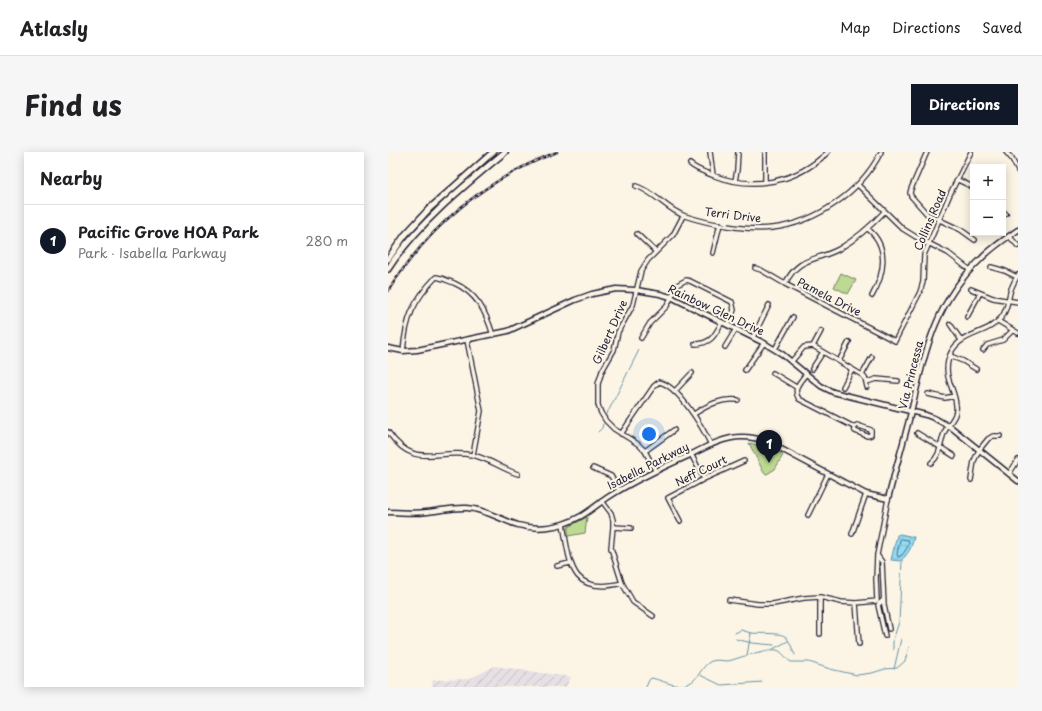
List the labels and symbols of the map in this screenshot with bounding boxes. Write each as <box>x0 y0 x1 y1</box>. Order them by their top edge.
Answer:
street label: Collins Road <box>909 186 950 253</box>
street label: Terri Drive <box>704 203 762 226</box>
street label: Pamela Drive <box>794 273 864 320</box>
street label: Rainbow Glen Drive <box>665 280 767 339</box>
street label: Gilbert Drive <box>588 297 631 367</box>
street label: Via Princessa <box>894 338 927 411</box>
your location <box>639 424 659 444</box>
pin: 1 <box>756 430 782 463</box>
street label: Isabella Parkway <box>604 438 692 494</box>
street label: Neff Court <box>672 450 730 490</box>

